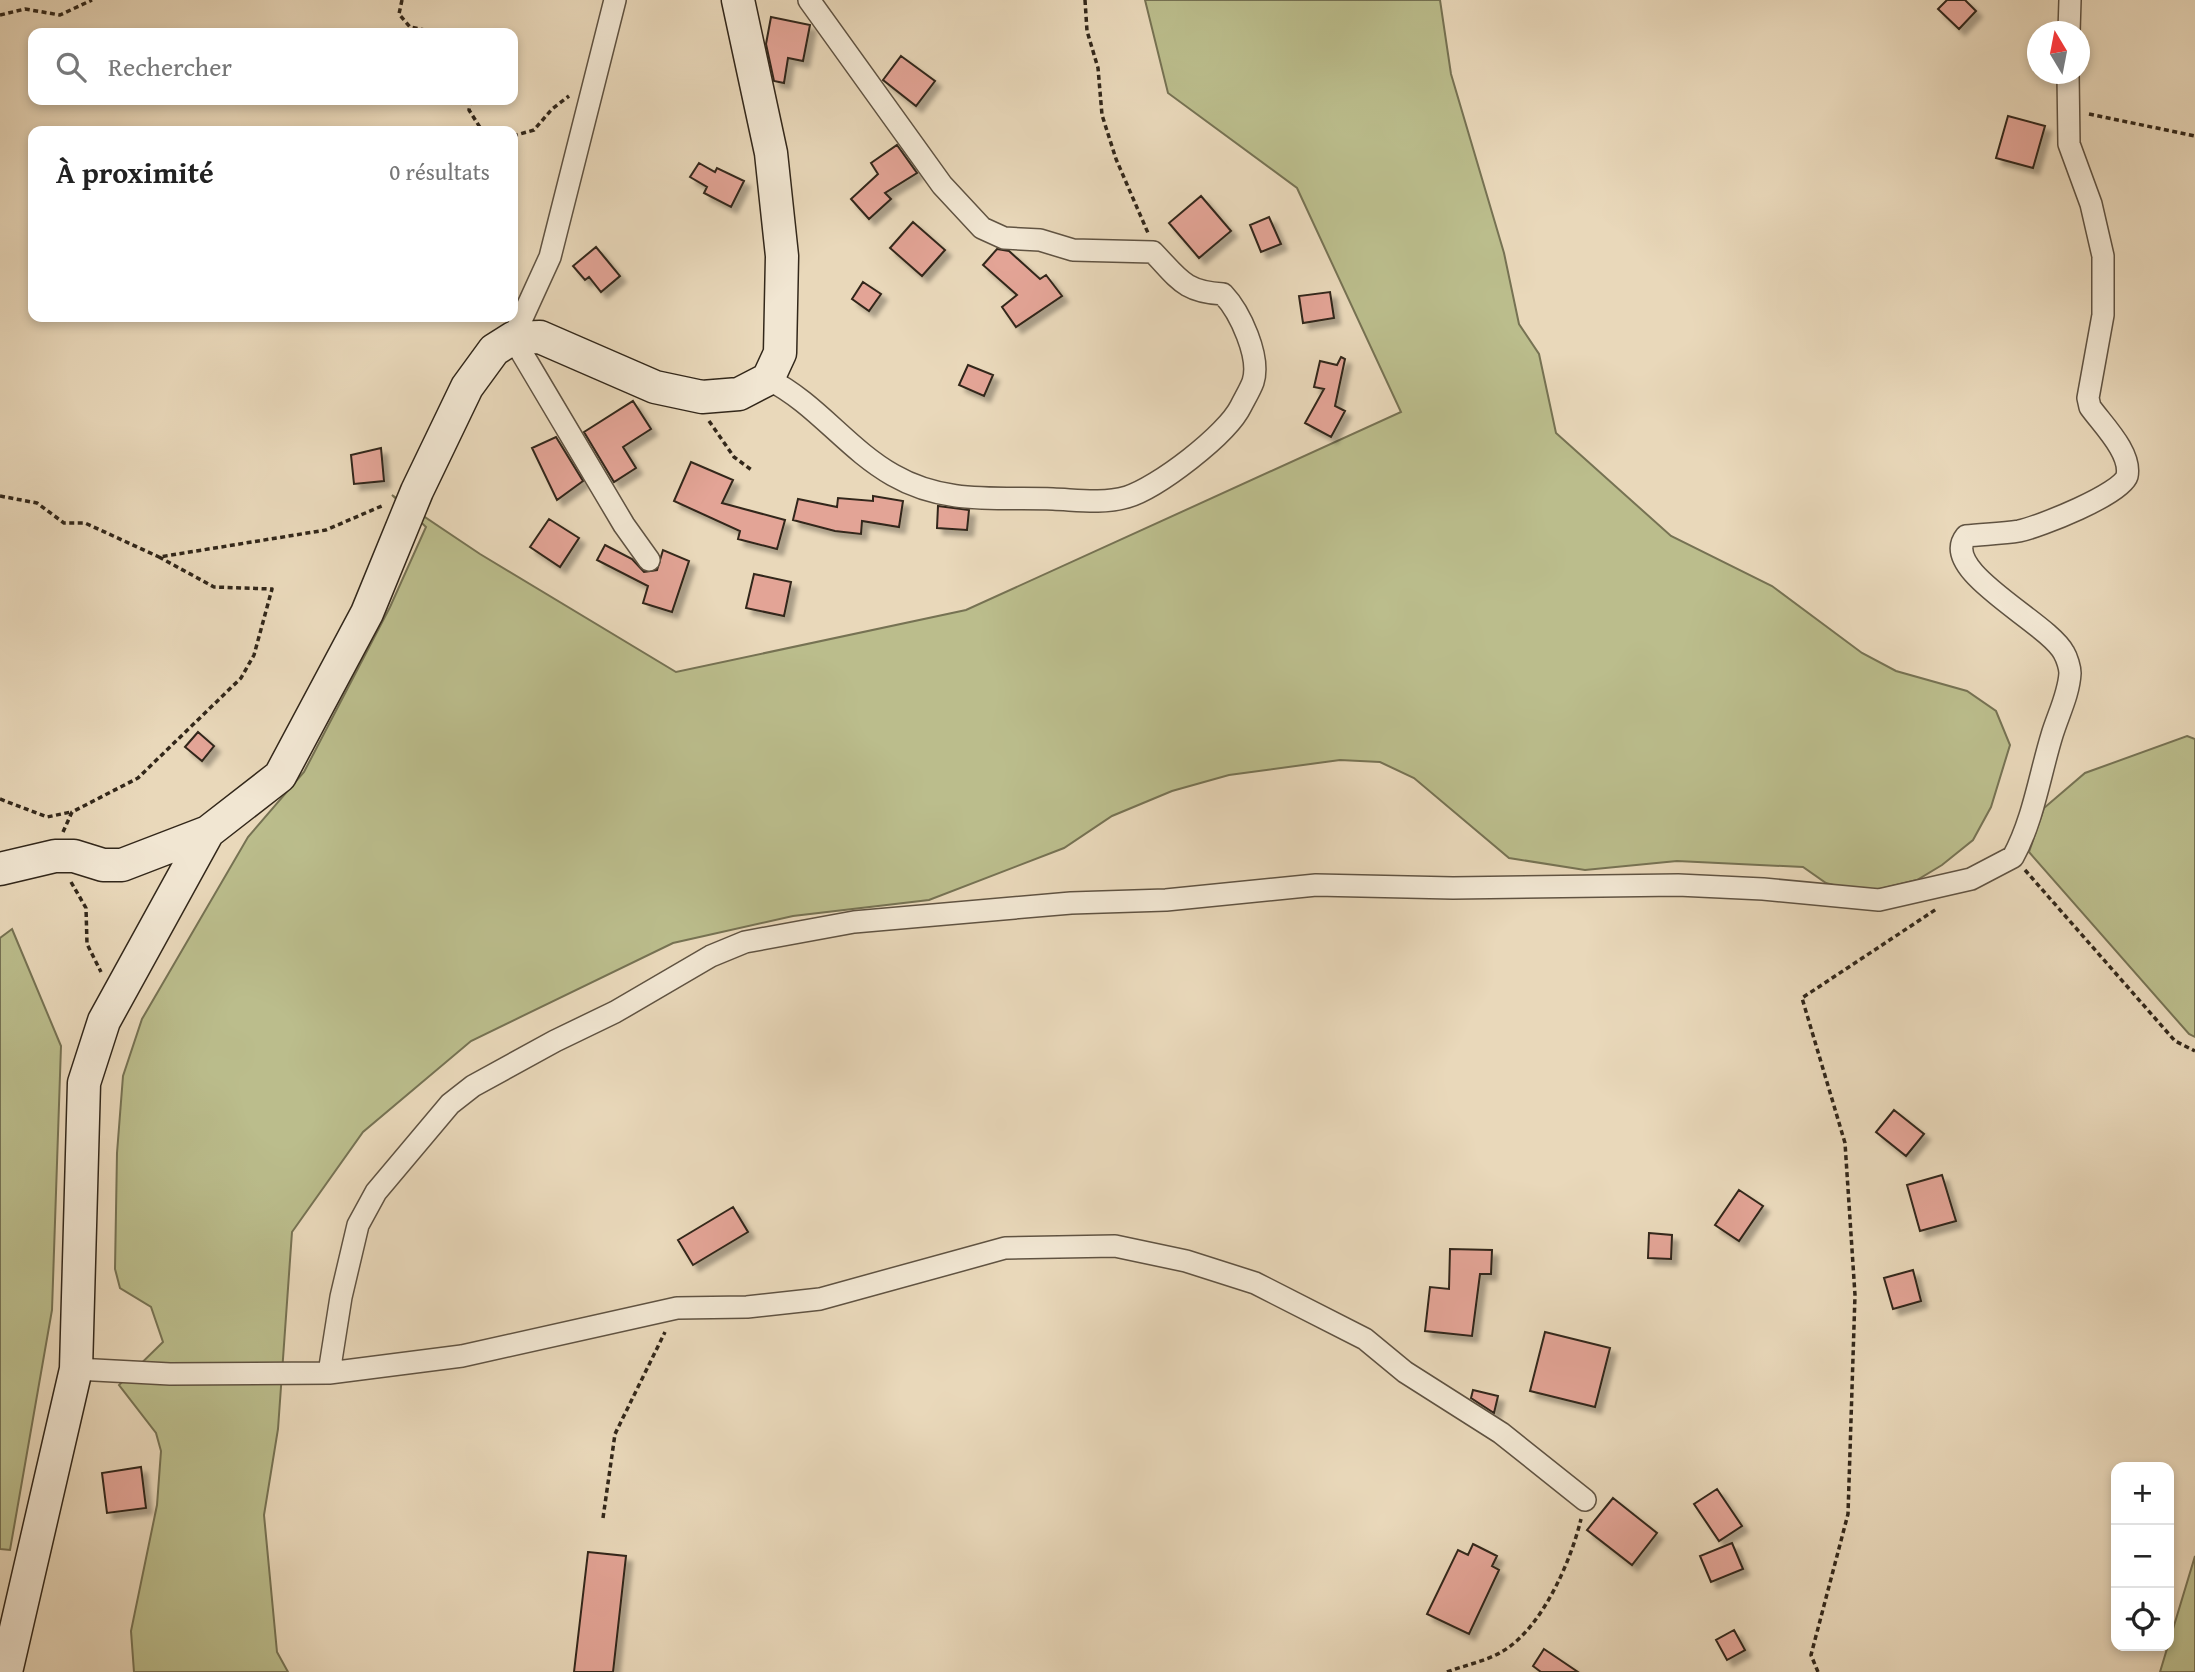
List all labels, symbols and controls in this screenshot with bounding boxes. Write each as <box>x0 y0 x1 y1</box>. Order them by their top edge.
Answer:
north arrow <box>2027 21 2090 84</box>
search box <box>28 28 518 105</box>
text: Rechercher <box>108 47 232 86</box>
icon: search <box>52 48 90 86</box>
text: À proximité <box>56 150 214 194</box>
text: 0 résultats <box>389 155 490 188</box>
map controls <box>2111 1462 2174 1651</box>
button: + <box>2111 1462 2174 1525</box>
button: − <box>2111 1525 2174 1588</box>
button: locate <box>2111 1588 2174 1651</box>

